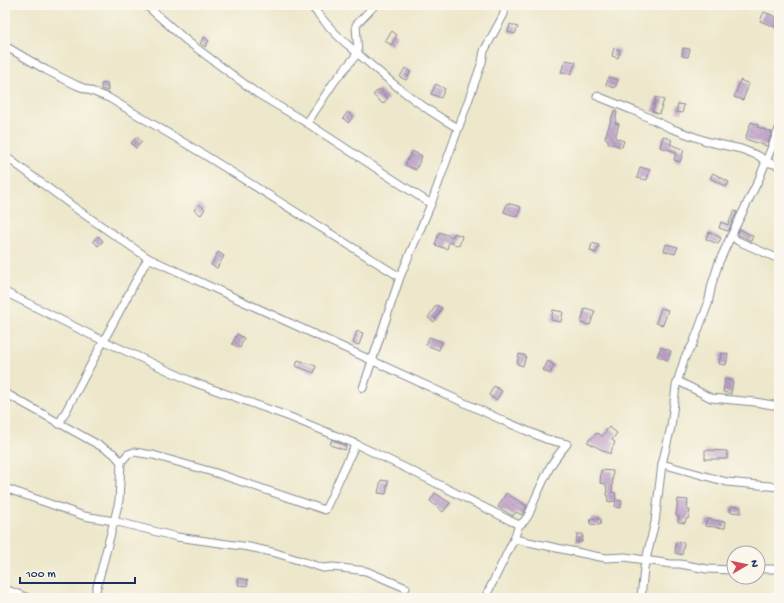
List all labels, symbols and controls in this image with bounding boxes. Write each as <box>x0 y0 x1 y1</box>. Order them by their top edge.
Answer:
north arrow <box>726 545 766 585</box>
scale bar <box>20 559 135 585</box>
text: N <box>747 559 760 568</box>
text: 100 m <box>25 568 56 582</box>

